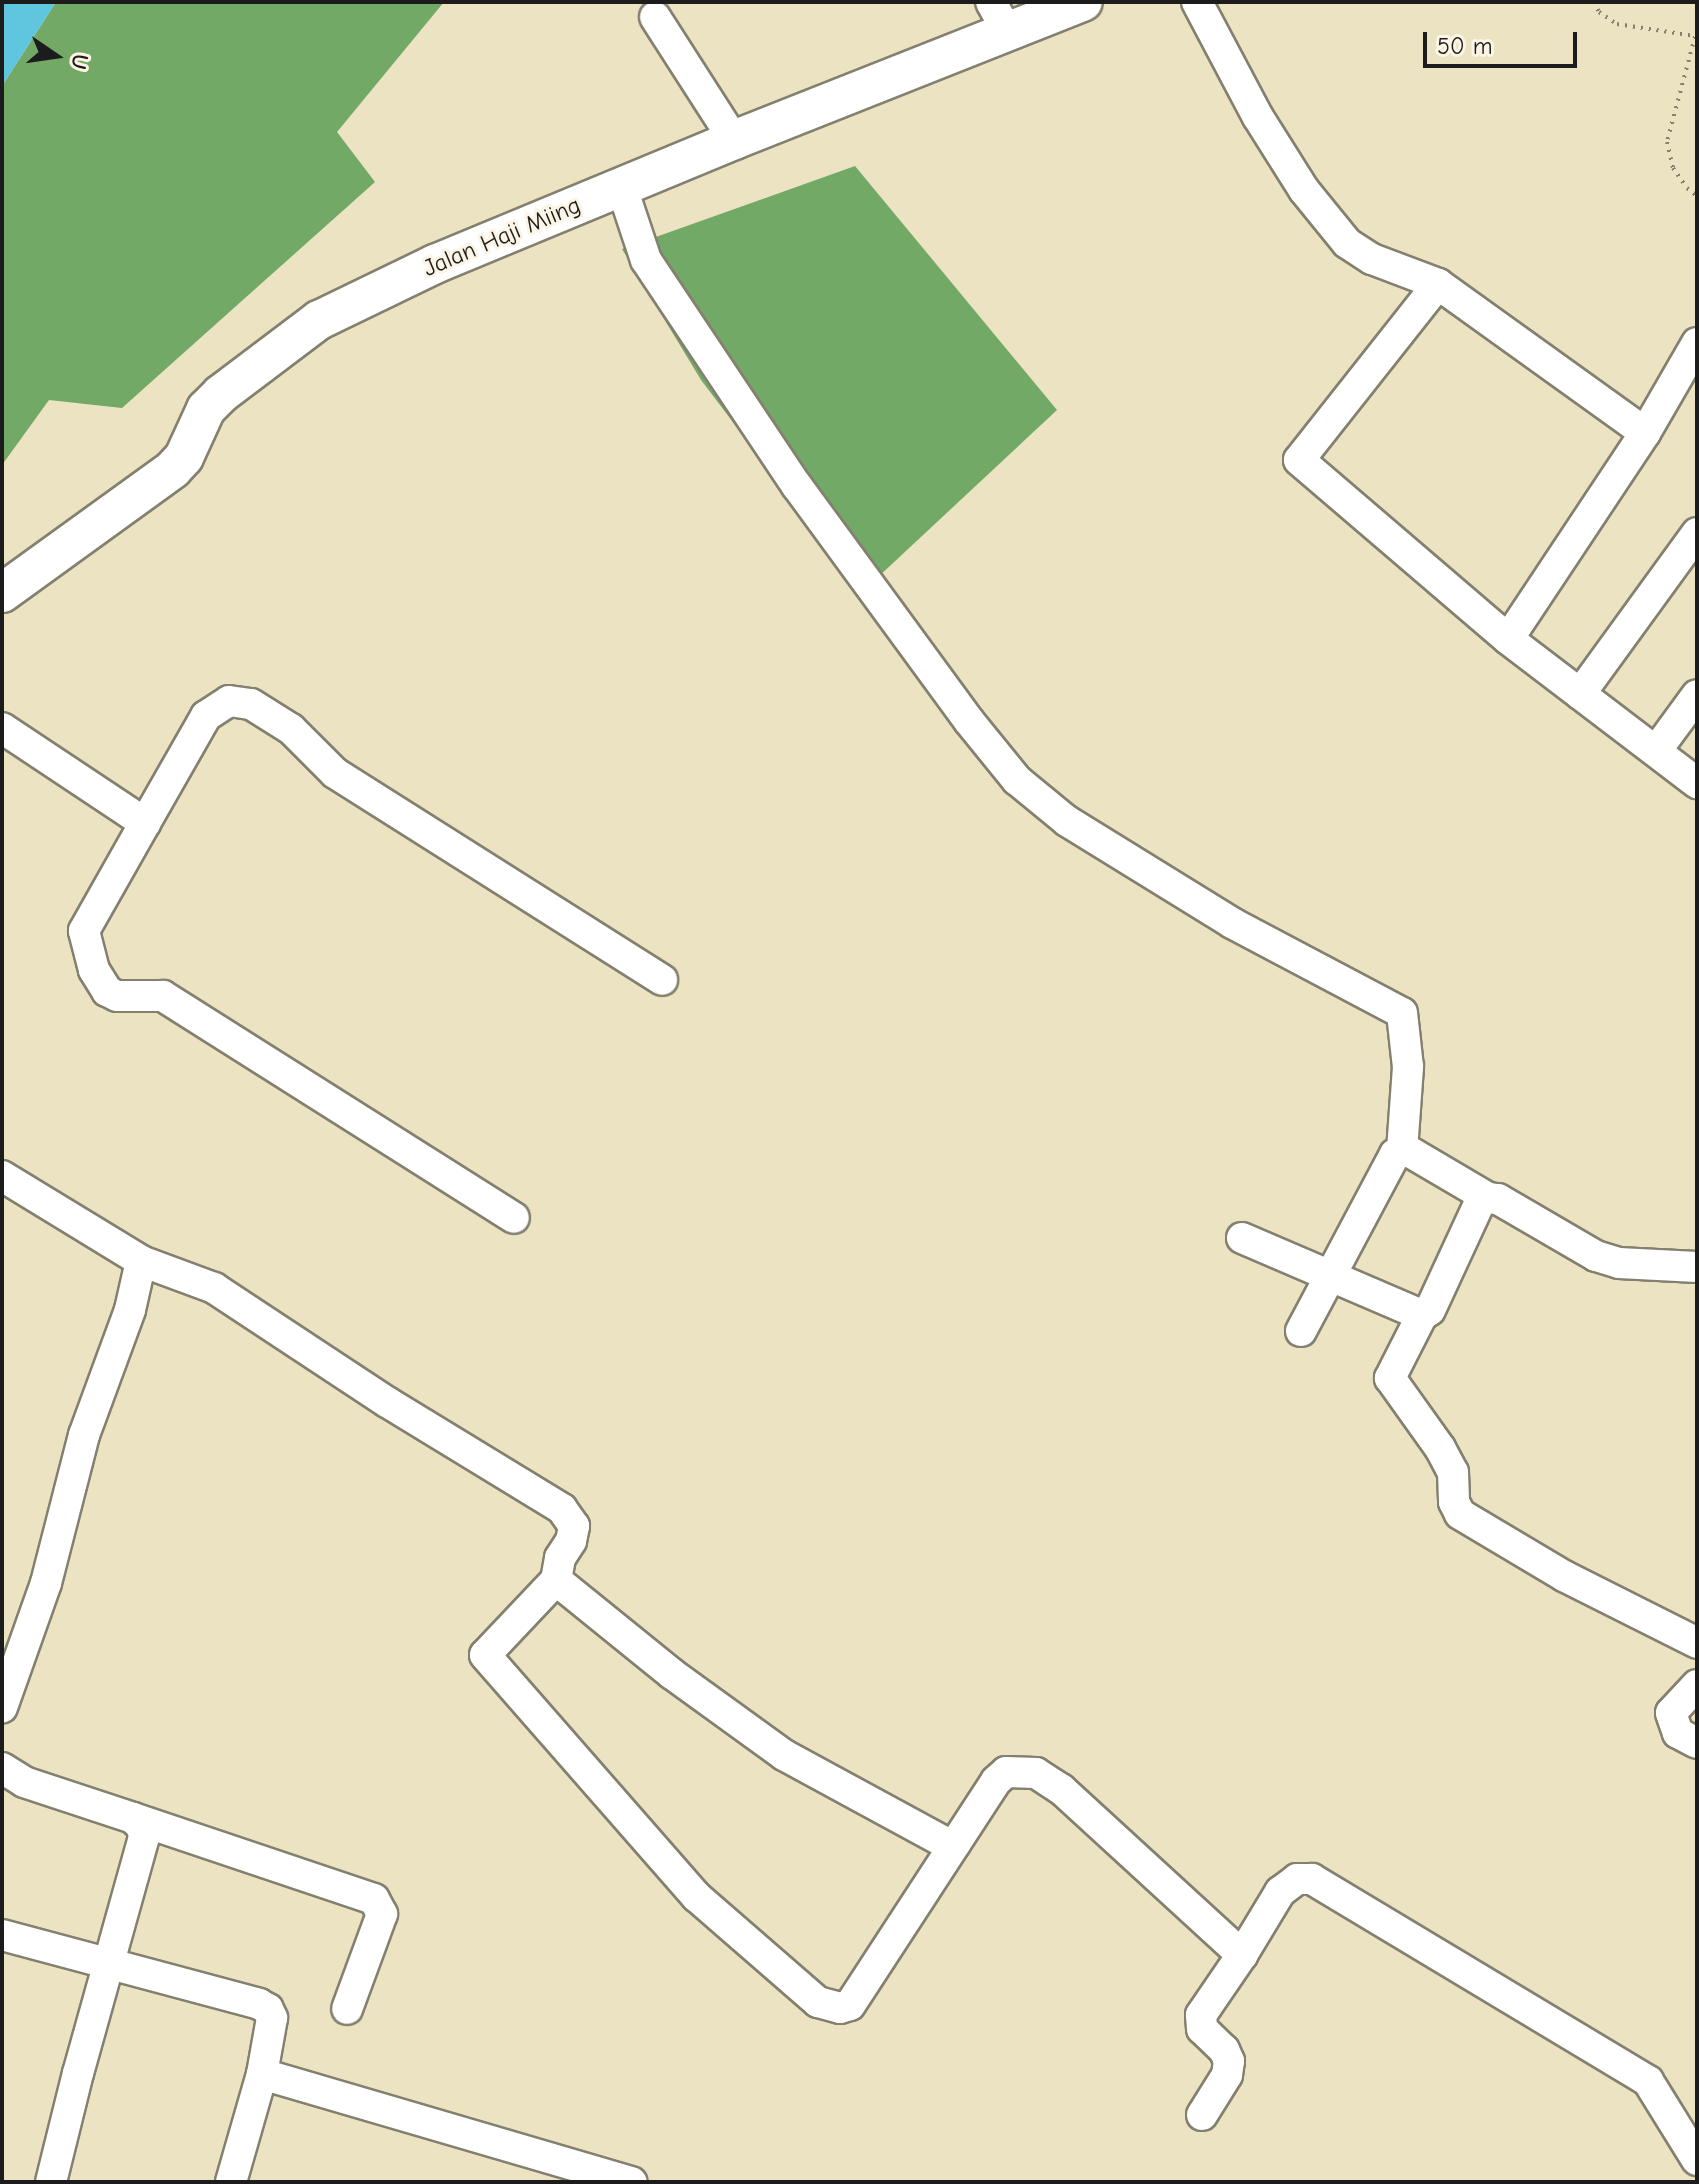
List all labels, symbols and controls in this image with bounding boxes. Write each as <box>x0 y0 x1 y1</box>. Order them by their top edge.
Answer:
north arrow <box>16 16 96 96</box>
scale bar <box>1427 16 1581 66</box>
text: 50 m <box>1437 32 1493 60</box>
text: U <box>65 51 94 71</box>
street label: Jalan Haji Miing <box>419 191 585 283</box>

